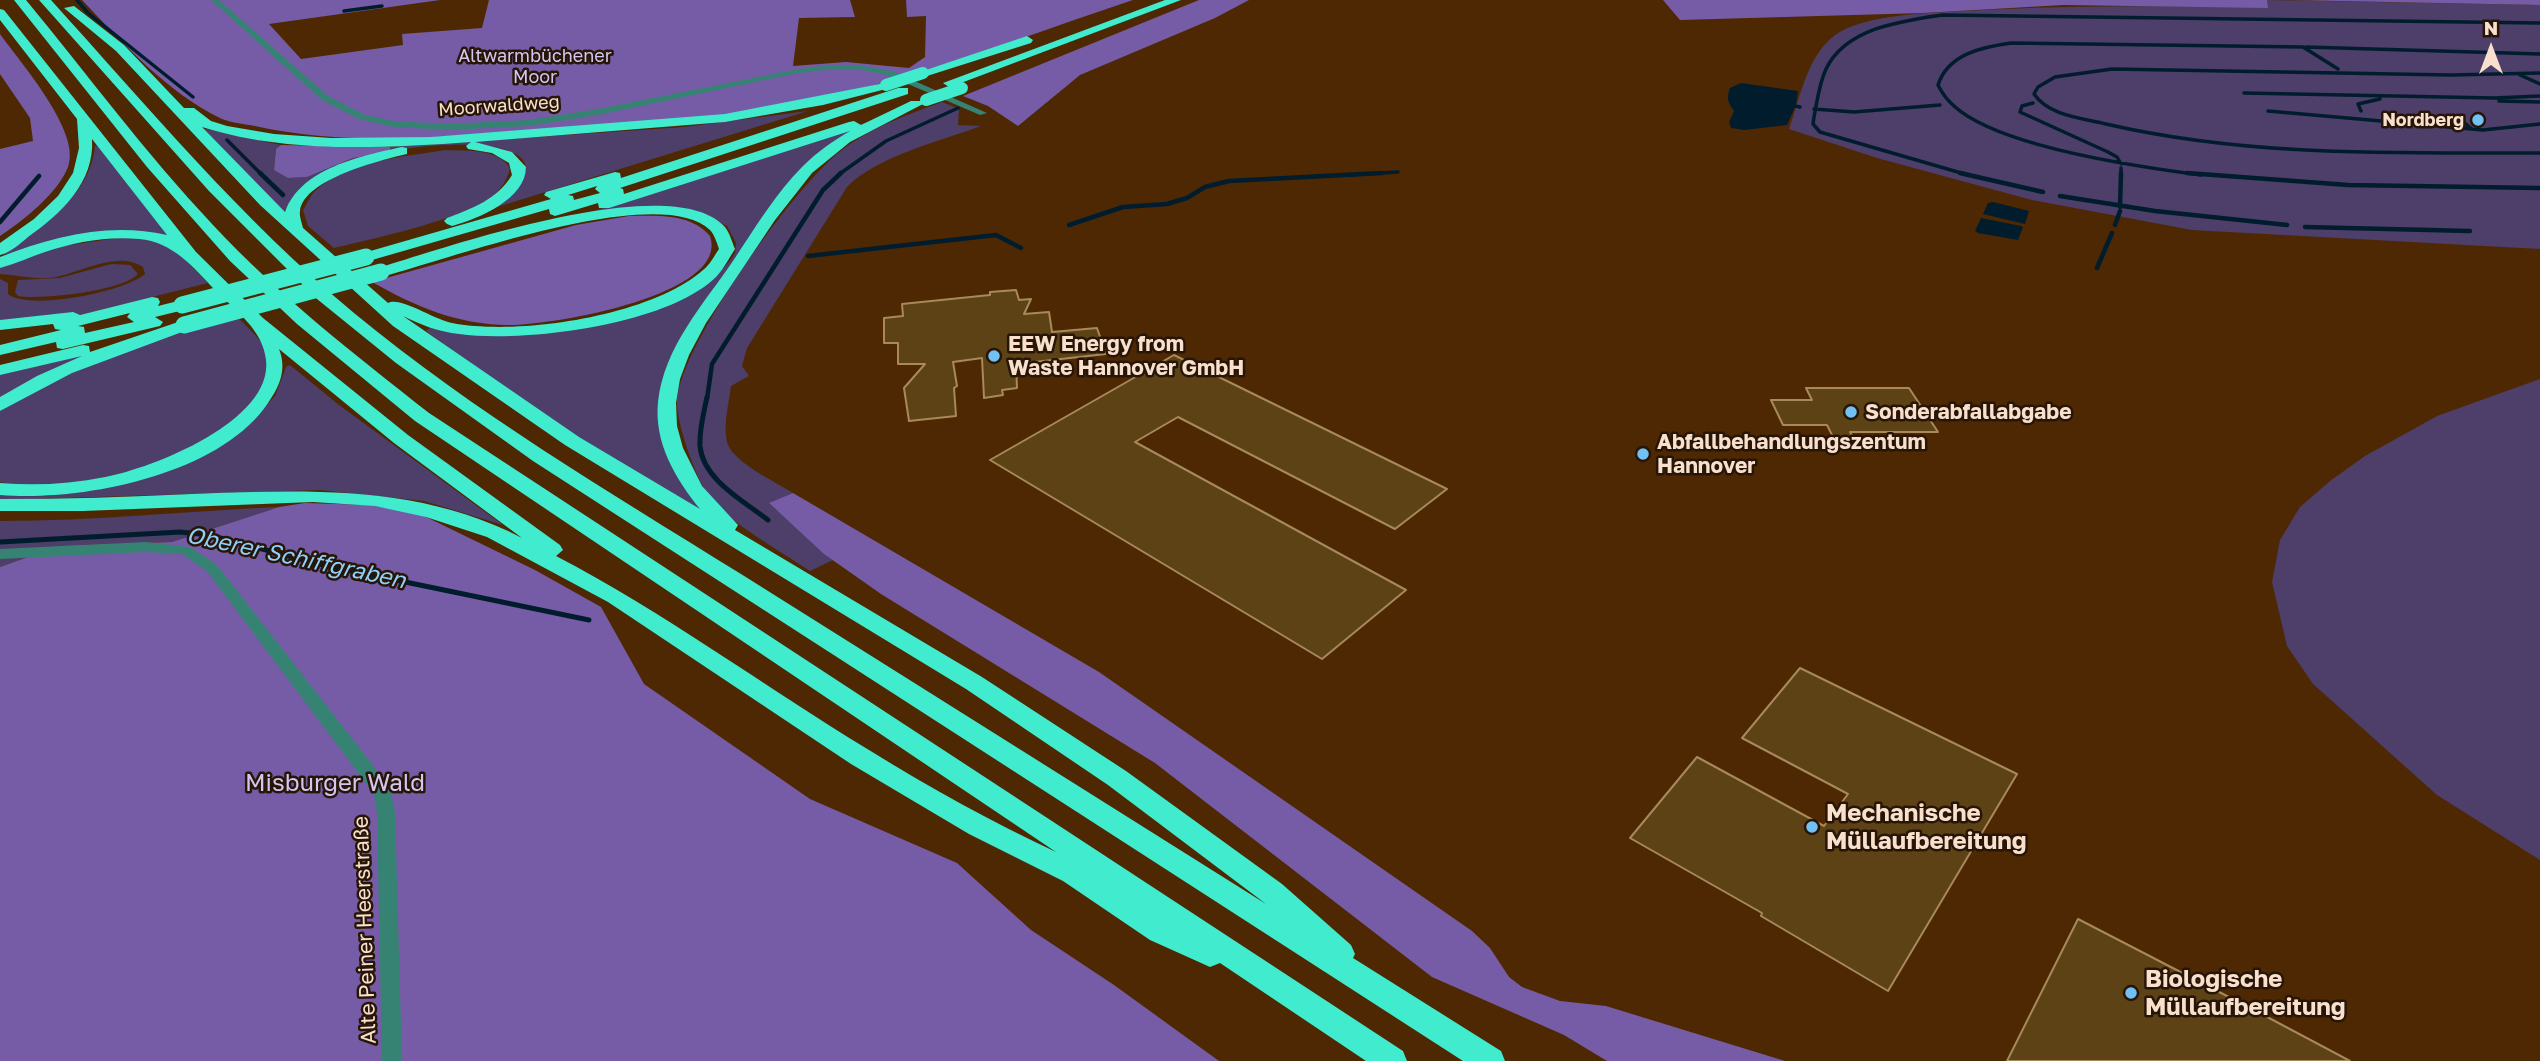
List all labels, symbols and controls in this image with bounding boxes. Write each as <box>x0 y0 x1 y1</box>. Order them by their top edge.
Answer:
north arrow <box>2456 14 2526 84</box>
text: N <box>2484 16 2498 39</box>
park label: Altwarmbüchener Moor <box>458 45 612 88</box>
street label: Moorwaldweg <box>438 91 560 121</box>
place label: Nordberg <box>2382 109 2464 131</box>
marker: Nordberg <box>2470 112 2486 128</box>
place label: EEW Energy from Waste Hannover GmbH <box>1008 331 1244 381</box>
marker: EEW Energy from Waste Hannover GmbH <box>986 348 1002 364</box>
place label: Sonderabfallabgabe <box>1865 399 2072 425</box>
marker: Sonderabfallabgabe <box>1843 404 1859 420</box>
place label: Abfallbehandlungszentum Hannover <box>1657 429 1926 479</box>
marker: Abfallbehandlungszentum Hannover <box>1635 446 1651 462</box>
water label: Oberer Schiffgraben <box>184 521 408 595</box>
park label: Misburger Wald <box>245 769 425 797</box>
place label: Mechanische Müllaufbereitung <box>1826 799 2026 855</box>
street label: Alte Peiner Heerstraße <box>348 816 382 1044</box>
marker: Mechanische Müllaufbereitung <box>1804 819 1820 835</box>
place label: Biologische Müllaufbereitung <box>2145 965 2345 1021</box>
marker: Biologische Müllaufbereitung <box>2123 985 2139 1001</box>

